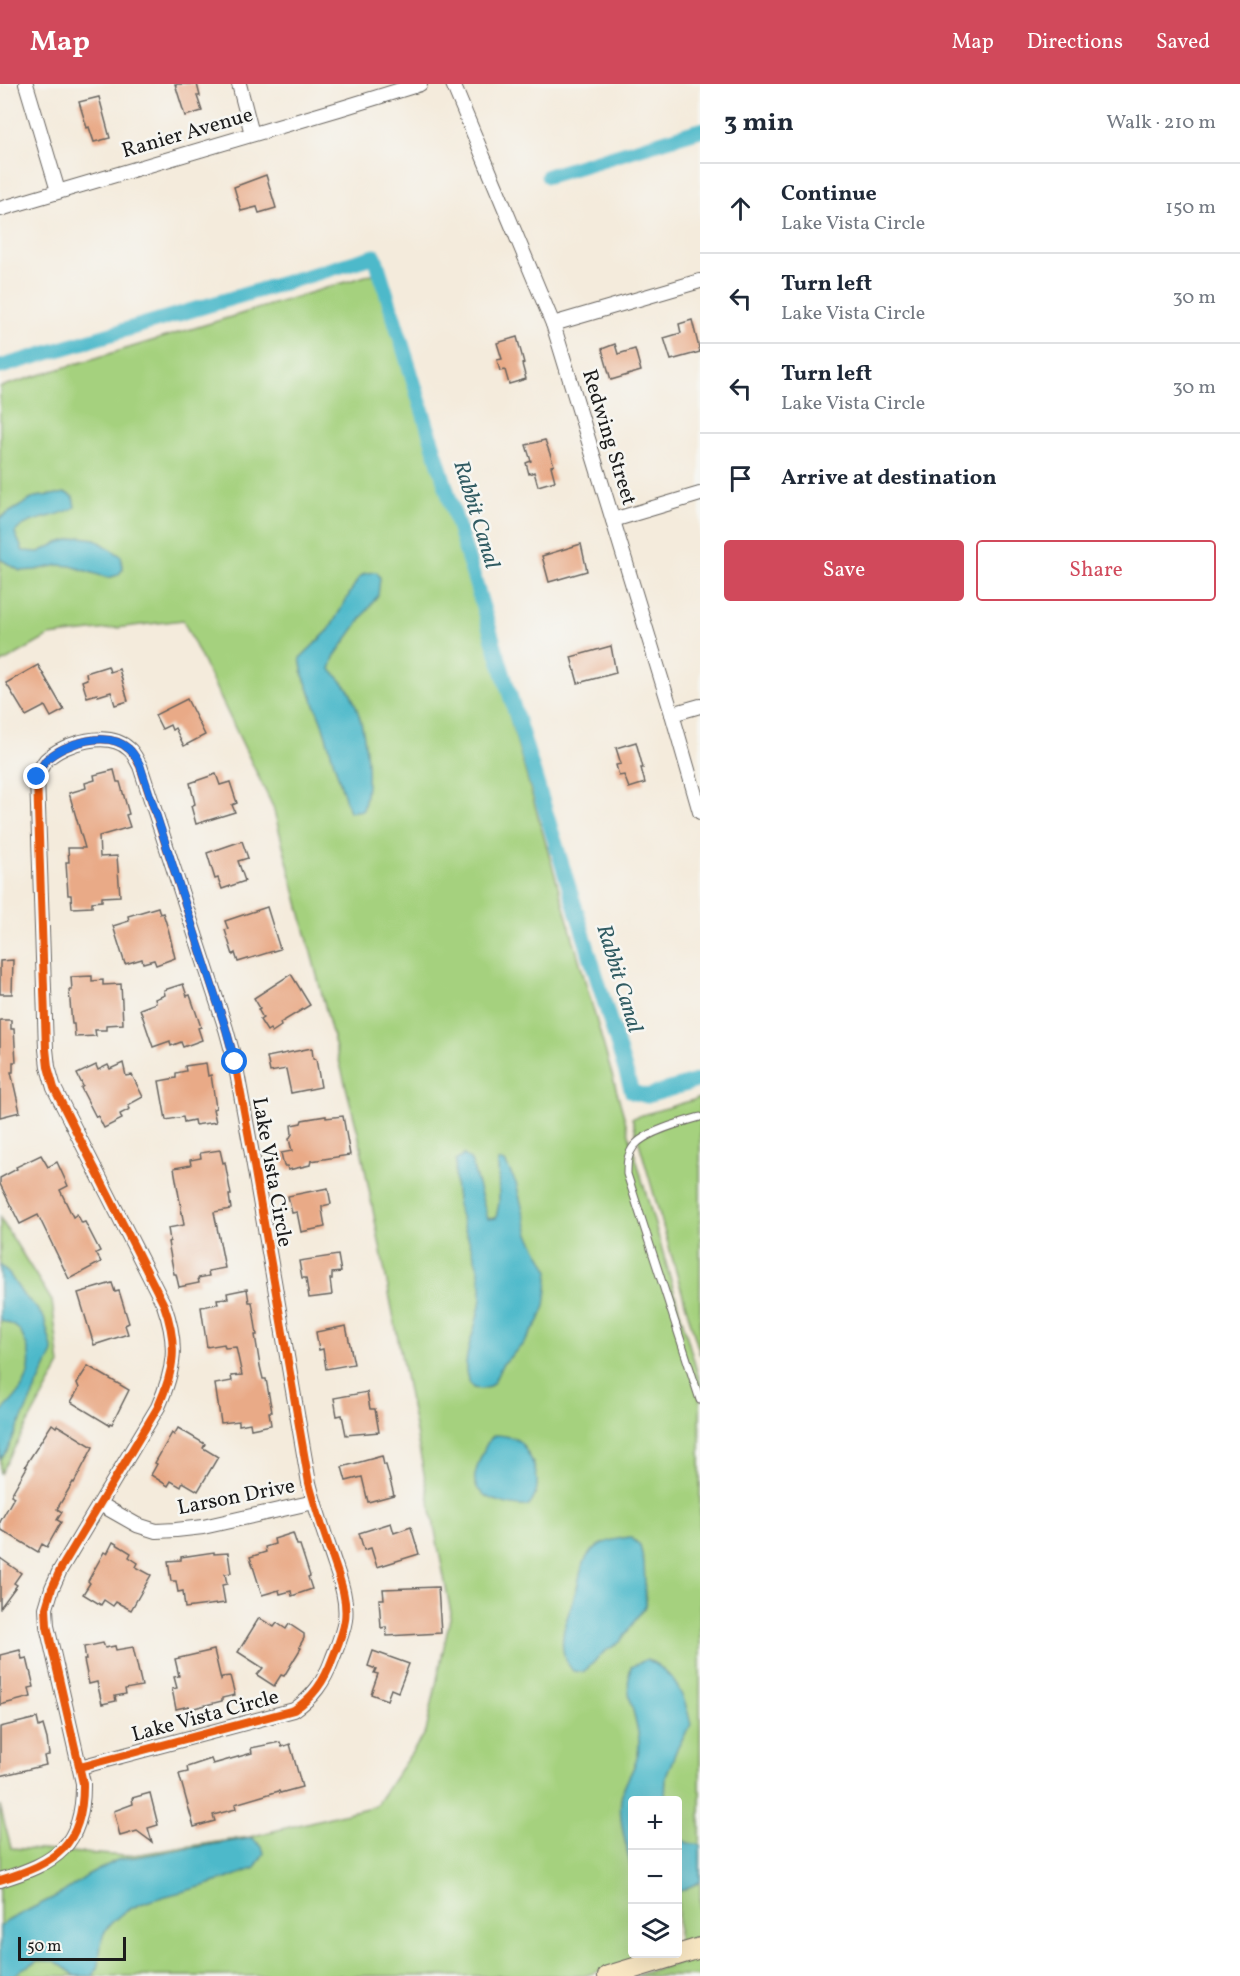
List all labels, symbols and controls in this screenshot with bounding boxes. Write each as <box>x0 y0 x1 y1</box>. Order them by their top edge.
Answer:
text: Map <box>30 23 90 62</box>
text: Map <box>952 28 994 57</box>
text: Directions <box>1027 28 1123 57</box>
text: Saved <box>1156 28 1210 57</box>
street label: Ranier Avenue <box>118 101 256 166</box>
text: 3 min <box>724 105 794 141</box>
text: Walk · 210 m <box>1106 109 1216 137</box>
text: Continue <box>781 179 877 210</box>
icon: ahead <box>724 192 757 225</box>
text: 150 m <box>1165 194 1216 222</box>
text: Lake Vista Circle <box>781 210 925 238</box>
text: Turn left <box>781 269 872 300</box>
icon: left <box>724 282 757 315</box>
text: 30 m <box>1172 284 1216 312</box>
text: Lake Vista Circle <box>781 300 925 328</box>
text: Turn left <box>781 359 872 390</box>
street label: Redwing Street <box>574 366 643 509</box>
icon: left <box>724 372 757 405</box>
text: 30 m <box>1172 374 1216 402</box>
text: Lake Vista Circle <box>781 390 925 418</box>
water label: Rabbit Canal <box>444 457 507 573</box>
icon: arrive <box>724 462 757 495</box>
text: Arrive at destination <box>781 463 997 494</box>
button: Save <box>724 540 964 601</box>
button: Share <box>976 540 1216 601</box>
route end <box>23 763 49 789</box>
water label: Rabbit Canal <box>587 921 650 1037</box>
route start <box>221 1048 247 1074</box>
street label: Lake Vista Circle <box>244 1095 299 1249</box>
street label: Larson Drive <box>175 1472 298 1523</box>
street label: Lake Vista Circle <box>128 1683 282 1750</box>
map controls <box>628 1796 682 1958</box>
button: + <box>628 1796 682 1850</box>
button: − <box>628 1850 682 1904</box>
button: layers <box>628 1904 682 1958</box>
scale bar <box>18 1934 126 1962</box>
text: 50 m <box>27 1936 61 1958</box>

